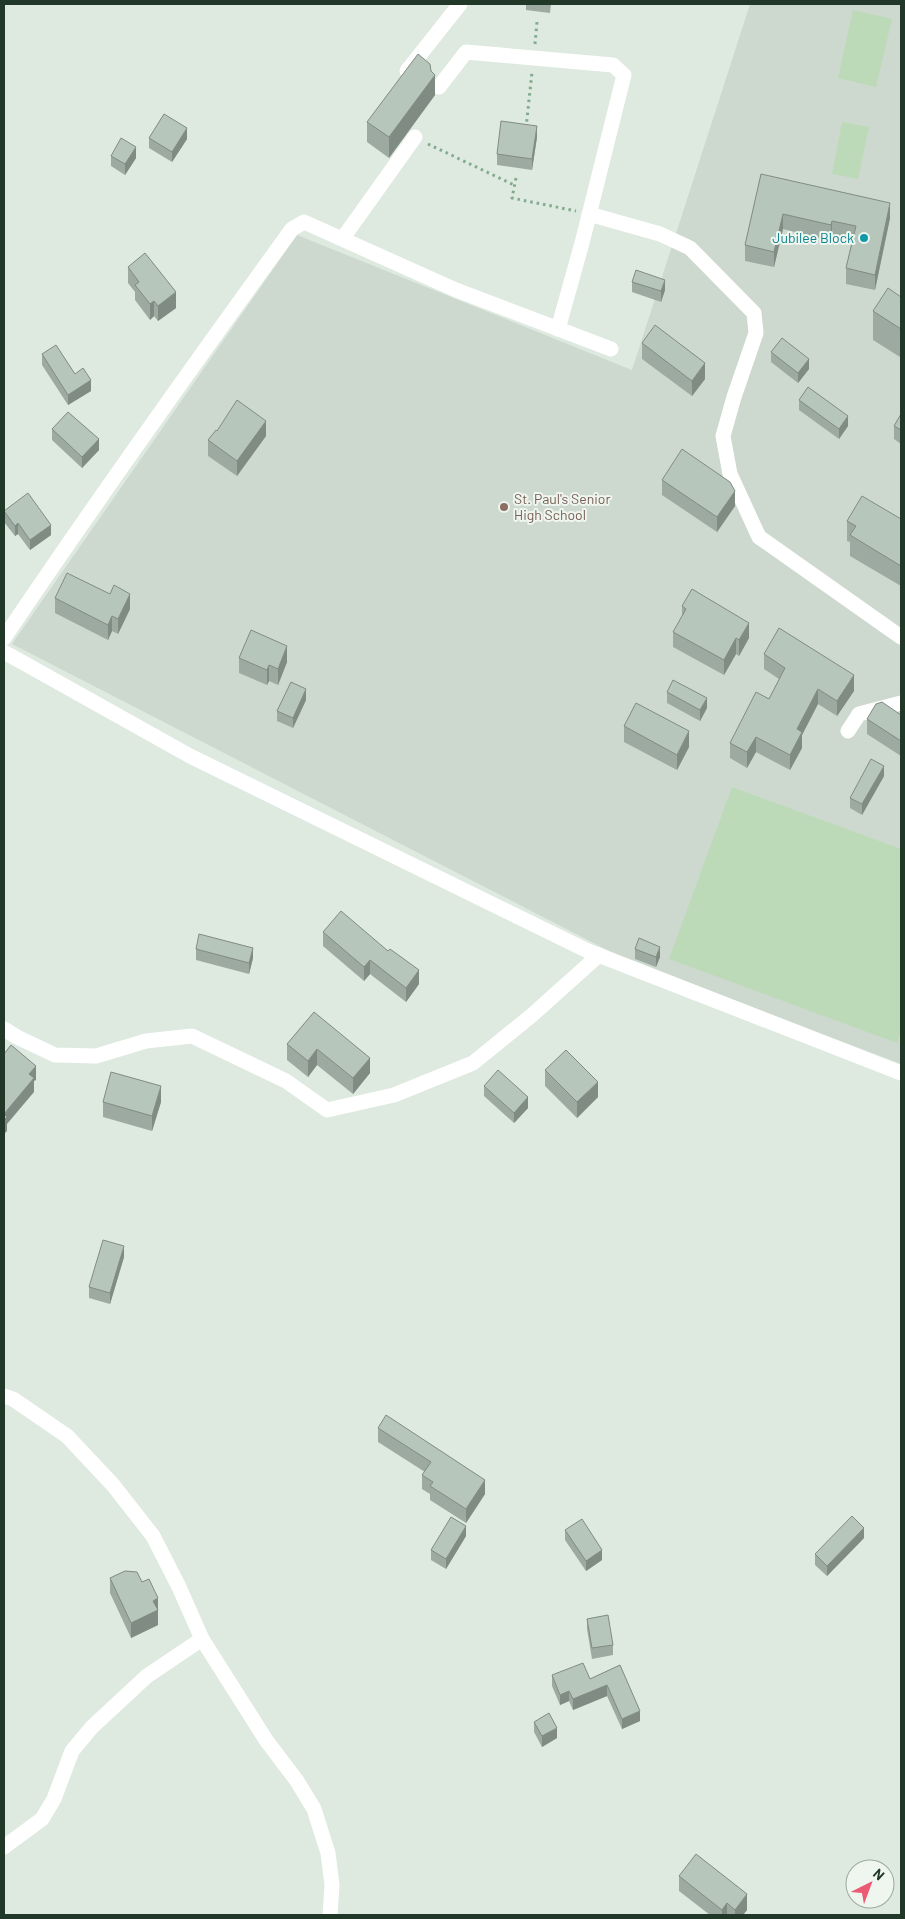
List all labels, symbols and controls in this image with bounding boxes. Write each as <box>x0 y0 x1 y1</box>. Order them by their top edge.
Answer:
place label: Jubilee Block <box>772 229 854 246</box>
marker: Jubilee Block <box>858 232 870 244</box>
place label: St. Paul's Senior High School <box>514 490 611 523</box>
marker: St. Paul's Senior High School <box>498 501 510 513</box>
north arrow <box>845 1859 895 1909</box>
text: N <box>870 1865 888 1883</box>

